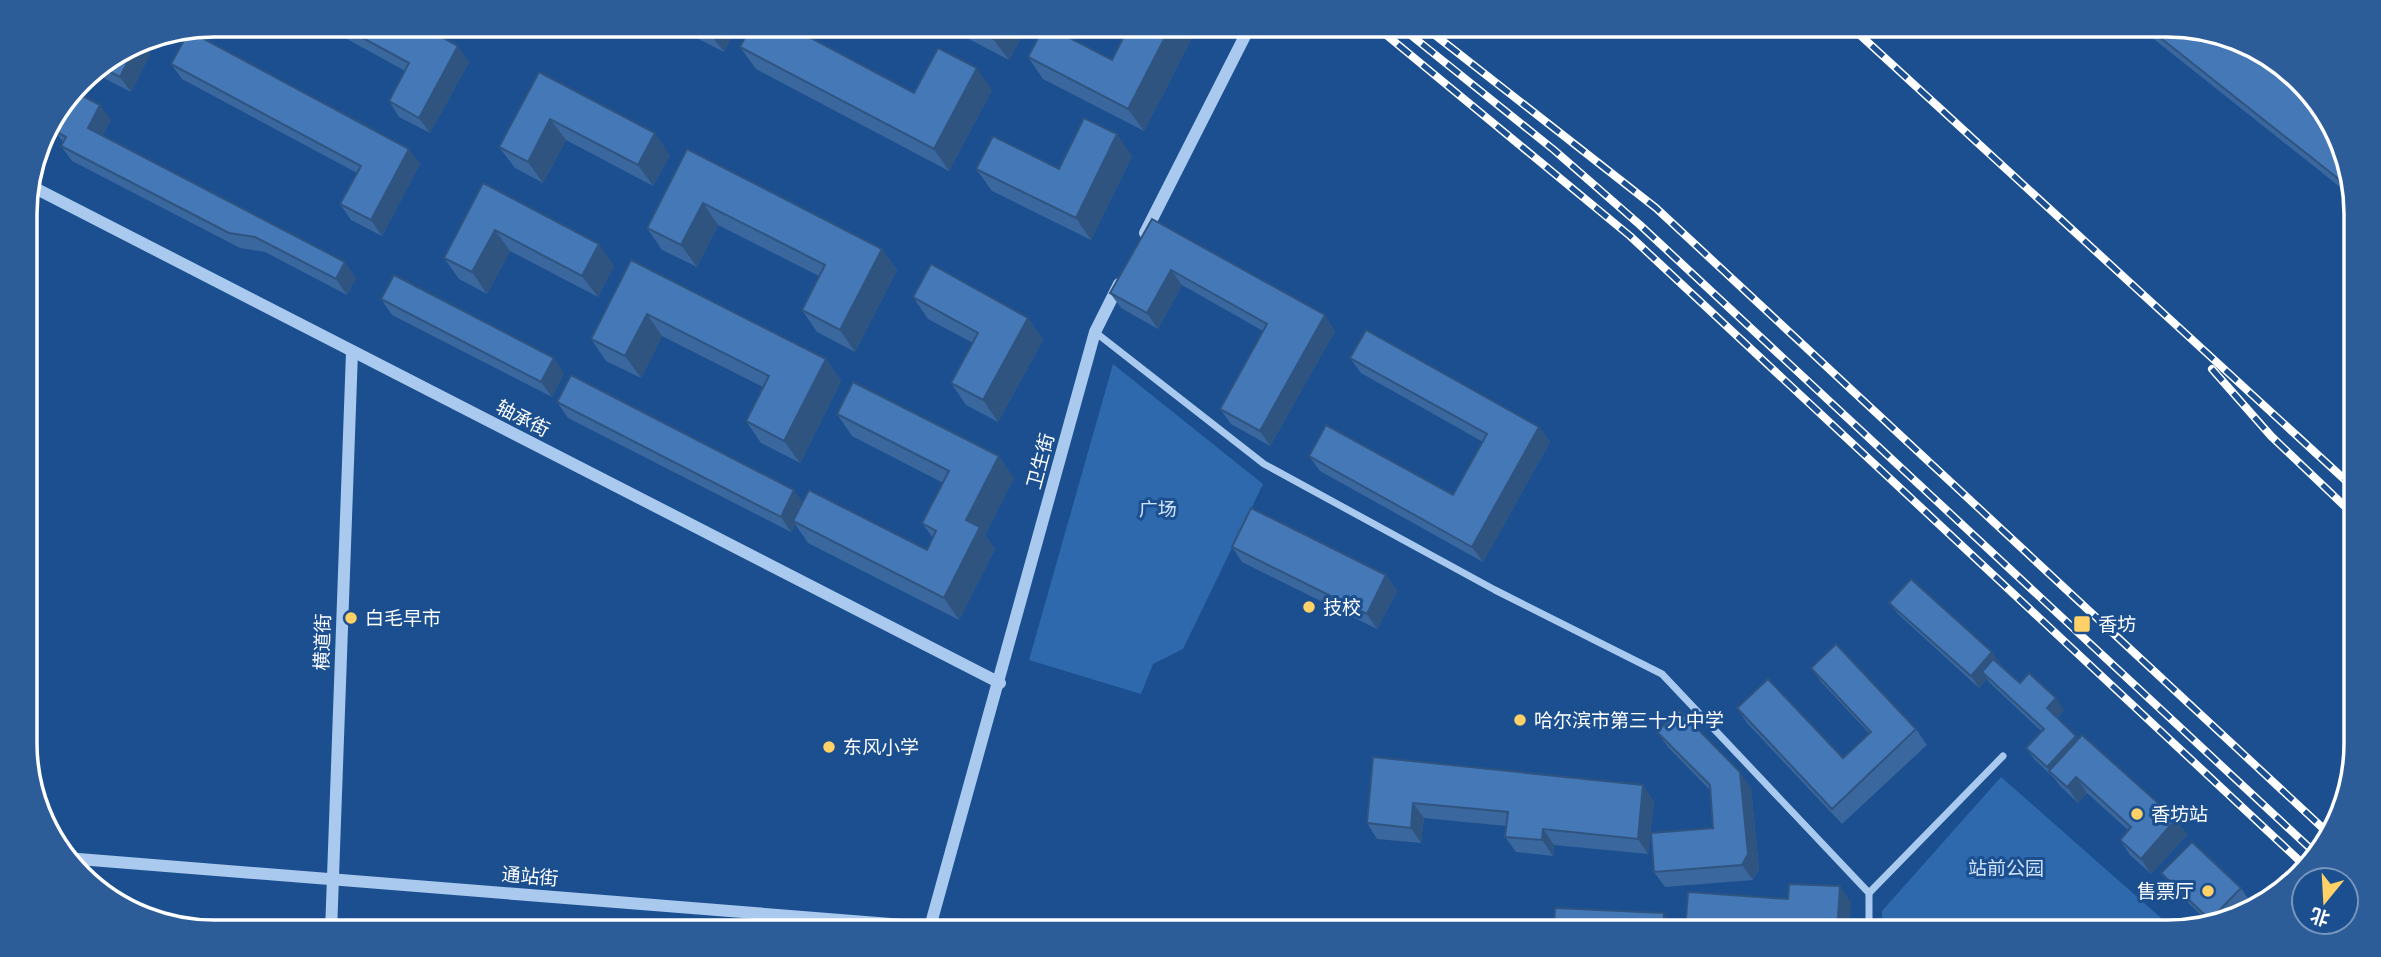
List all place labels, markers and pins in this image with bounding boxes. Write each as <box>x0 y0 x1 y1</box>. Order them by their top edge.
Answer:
place label: 技校 <box>1323 596 1361 618</box>
marker: 技校 <box>1301 599 1317 615</box>
place label: 白毛早市 <box>365 607 441 629</box>
marker: 白毛早市 <box>343 610 359 626</box>
place label: 香坊 <box>2098 613 2136 635</box>
marker: 香坊 <box>2072 614 2092 634</box>
place label: 哈尔滨市第三十九中学 <box>1534 709 1724 731</box>
marker: 哈尔滨市第三十九中学 <box>1512 712 1528 728</box>
place label: 东风小学 <box>843 736 919 758</box>
marker: 东风小学 <box>821 739 837 755</box>
place label: 香坊站 <box>2151 803 2208 825</box>
marker: 香坊站 <box>2129 806 2145 822</box>
place label: 售票厅 <box>2137 880 2194 902</box>
marker: 售票厅 <box>2200 883 2216 899</box>

